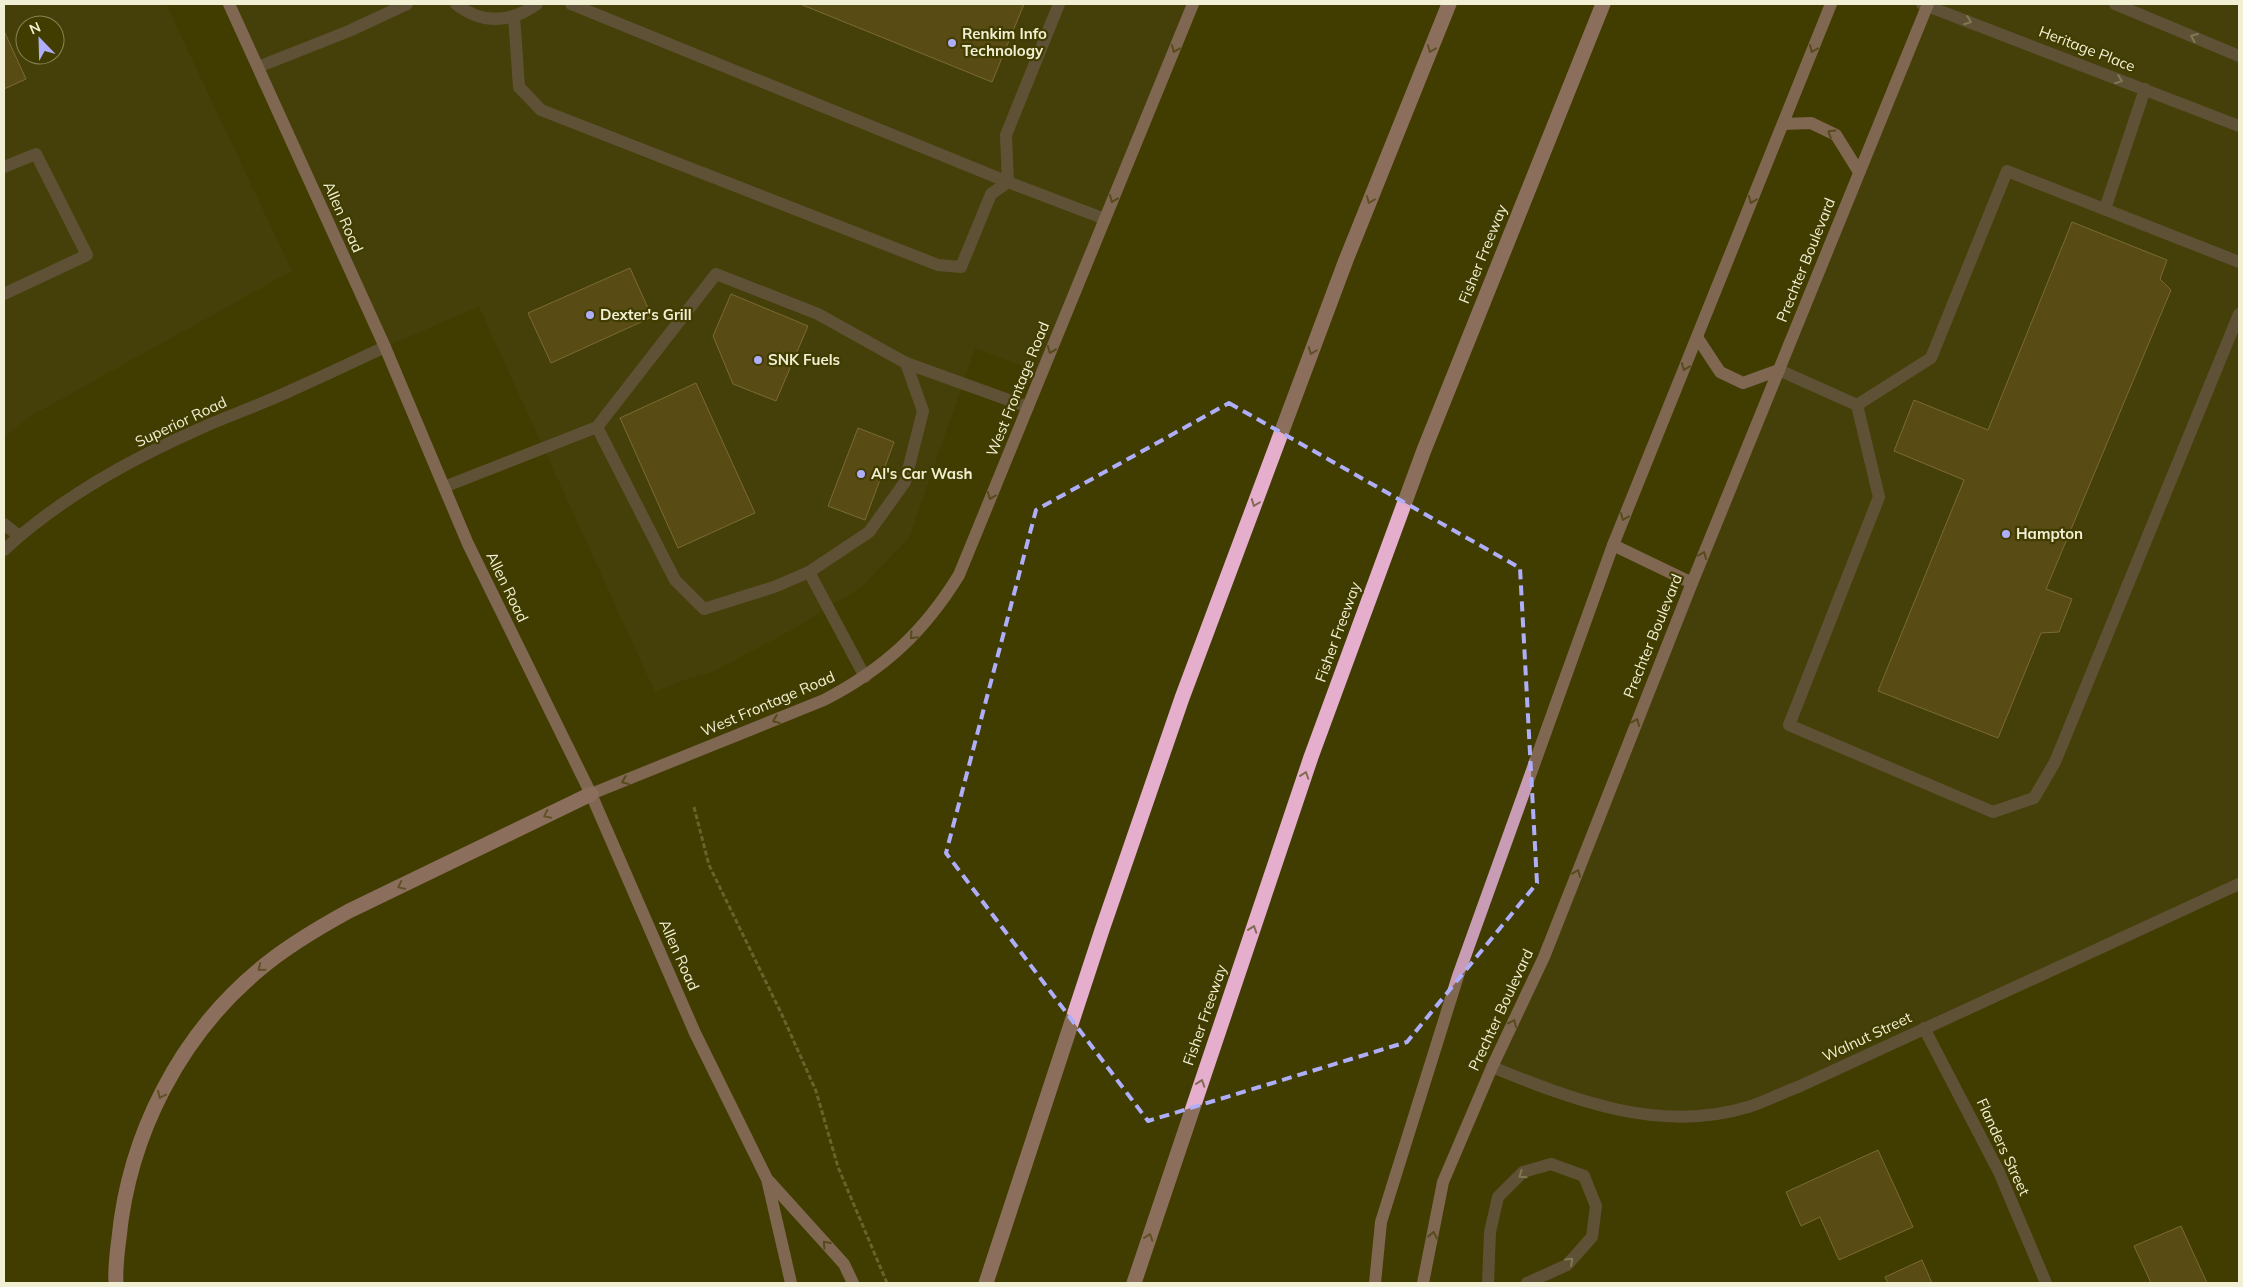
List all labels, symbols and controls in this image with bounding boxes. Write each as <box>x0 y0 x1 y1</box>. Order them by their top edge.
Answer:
north arrow <box>15 15 65 65</box>
one-way arrow <box>1963 15 1972 25</box>
text: N <box>27 18 43 38</box>
street label: Heritage Place <box>2036 21 2138 76</box>
place label: Renkim Info Technology <box>962 24 1047 60</box>
one-way arrow <box>2190 32 2199 43</box>
marker: Renkim Info Technology <box>946 37 958 49</box>
one-way arrow <box>1170 44 1181 53</box>
one-way arrow <box>1427 44 1438 53</box>
one-way arrow <box>1809 44 1819 53</box>
one-way arrow <box>2115 74 2123 84</box>
one-way arrow <box>1827 130 1836 140</box>
street label: Allen Road <box>319 178 368 255</box>
one-way arrow <box>1109 194 1119 203</box>
one-way arrow <box>1366 195 1377 204</box>
one-way arrow <box>1748 195 1759 204</box>
street label: Prechter Boulevard <box>1772 195 1839 325</box>
street label: Fisher Freeway <box>1454 201 1511 306</box>
place label: Dexter's Grill <box>600 305 692 324</box>
marker: Dexter's Grill <box>584 309 596 321</box>
street label: West Frontage Road <box>982 319 1053 459</box>
one-way arrow <box>1047 345 1057 353</box>
one-way arrow <box>1308 346 1318 355</box>
place label: SNK Fuels <box>768 350 840 369</box>
marker: SNK Fuels <box>752 354 764 366</box>
one-way arrow <box>1681 362 1691 371</box>
street label: Superior Road <box>132 392 230 451</box>
place label: Al's Car Wash <box>871 464 973 483</box>
marker: Al's Car Wash <box>855 468 867 480</box>
one-way arrow <box>987 491 997 499</box>
one-way arrow <box>1251 499 1261 507</box>
one-way arrow <box>1620 512 1630 521</box>
place label: Hampton <box>2016 524 2083 543</box>
marker: Hampton <box>2000 528 2012 540</box>
street label: Allen Road <box>482 549 533 625</box>
one-way arrow <box>1697 551 1707 560</box>
street label: Prechter Boulevard <box>1619 571 1686 701</box>
street label: Fisher Freeway <box>1311 579 1364 685</box>
one-way arrow <box>910 631 919 640</box>
street label: West Frontage Road <box>698 667 838 740</box>
one-way arrow <box>772 713 781 724</box>
one-way arrow <box>1630 718 1641 727</box>
one-way arrow <box>1299 771 1309 780</box>
one-way arrow <box>621 774 630 785</box>
one-way arrow <box>543 809 552 820</box>
one-way arrow <box>1571 870 1581 878</box>
one-way arrow <box>397 879 406 890</box>
street label: Allen Road <box>655 916 704 993</box>
one-way arrow <box>1247 925 1257 934</box>
street label: Prechter Boulevard <box>1464 946 1537 1074</box>
street label: Fisher Freeway <box>1178 962 1231 1068</box>
one-way arrow <box>258 963 267 972</box>
street label: Walnut Street <box>1819 1008 1915 1066</box>
one-way arrow <box>1507 1019 1517 1028</box>
one-way arrow <box>1195 1079 1205 1088</box>
one-way arrow <box>157 1090 168 1099</box>
street label: Flanders Street <box>1973 1095 2034 1198</box>
one-way arrow <box>1518 1169 1528 1178</box>
one-way arrow <box>1427 1231 1438 1240</box>
one-way arrow <box>1143 1233 1153 1242</box>
one-way arrow <box>823 1240 832 1249</box>
one-way arrow <box>1564 1258 1573 1267</box>

